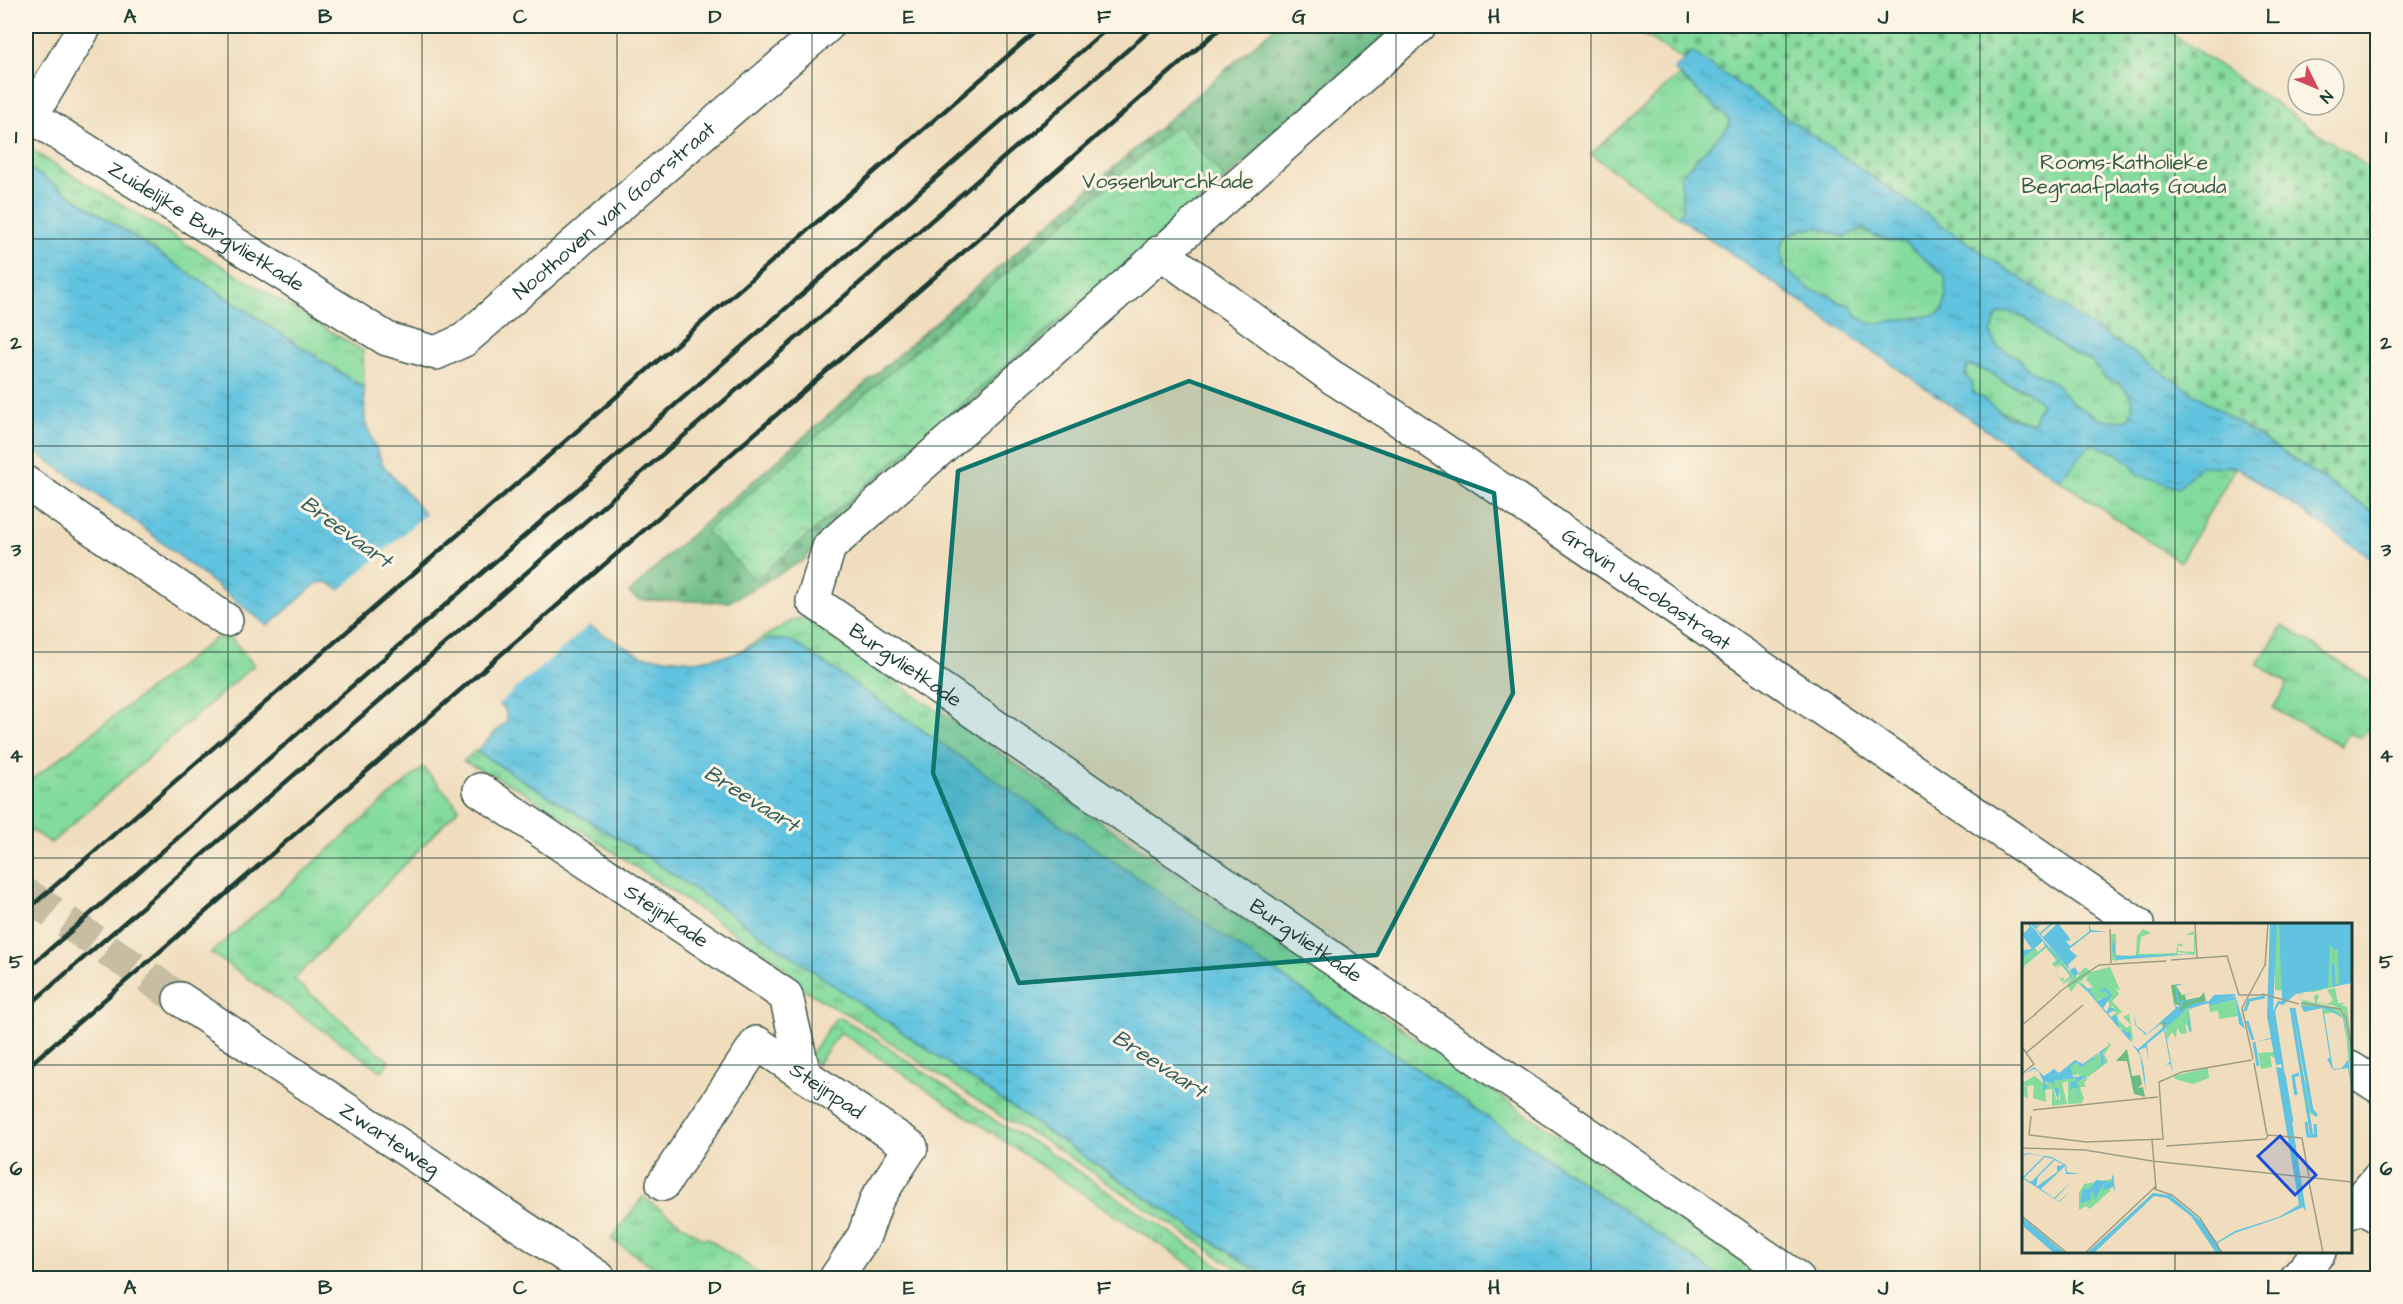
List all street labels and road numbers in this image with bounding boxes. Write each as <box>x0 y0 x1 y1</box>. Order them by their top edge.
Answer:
street label: Noothoven van Goorstraat <box>507 114 722 307</box>
street label: Zuidelijke Burgvlietkade <box>103 154 310 299</box>
street label: Gravin Jacobastraat <box>1556 521 1737 658</box>
street label: Burgvlietkade <box>843 616 968 714</box>
street label: Steijnkade <box>618 877 715 955</box>
street label: Burgvlietkade <box>1244 892 1368 990</box>
street label: Steijnpad <box>784 1055 870 1126</box>
street label: Zwarteweg <box>334 1095 445 1185</box>

